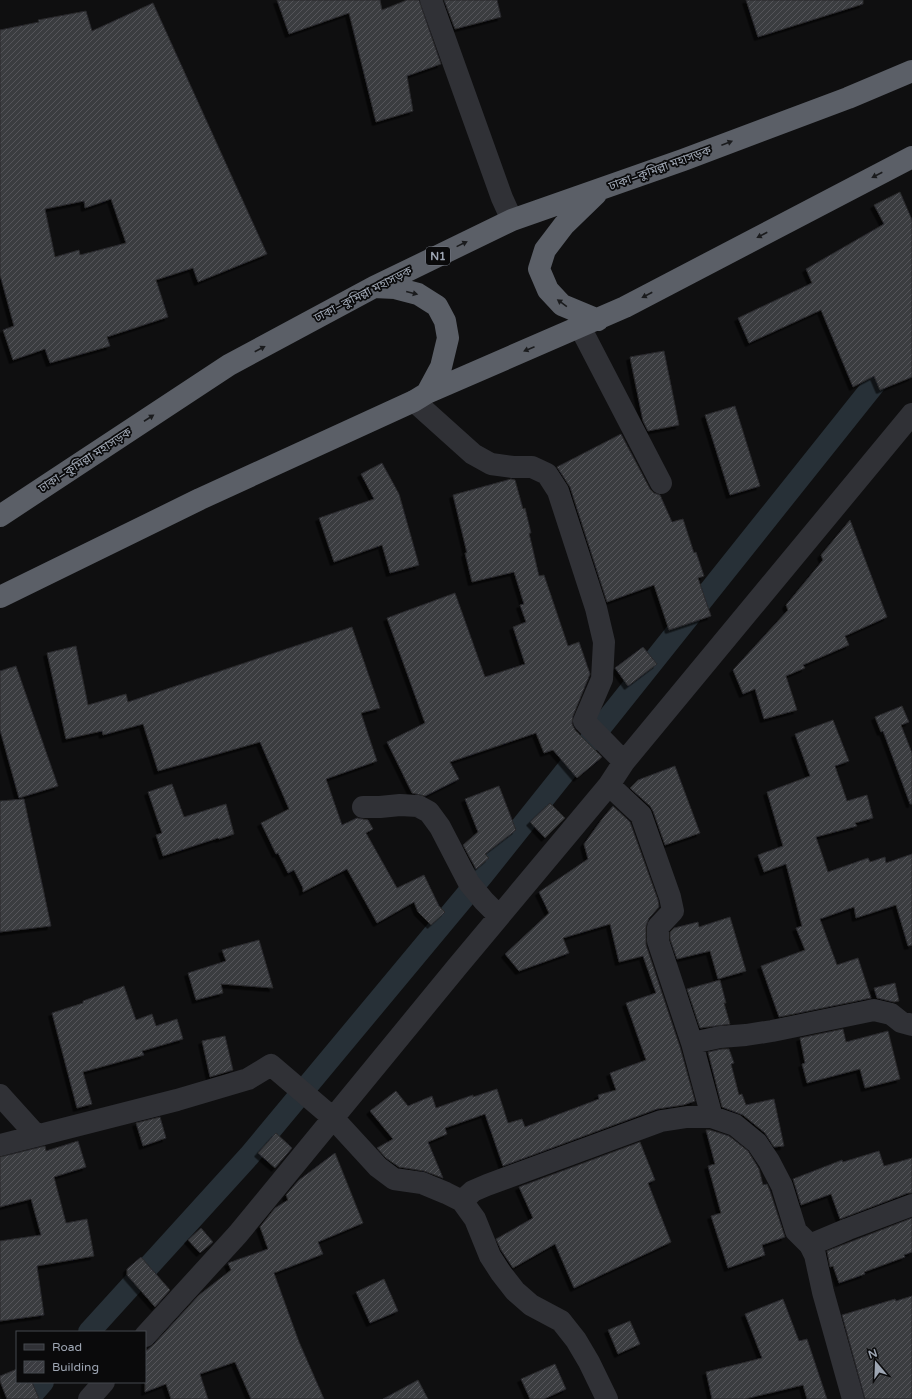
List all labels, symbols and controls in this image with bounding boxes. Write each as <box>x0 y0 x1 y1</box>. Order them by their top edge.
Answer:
one-way arrow <box>722 140 734 146</box>
street label: ঢাকা–কুমিল্লা মহাসড়ক <box>606 142 714 194</box>
one-way arrow <box>872 172 883 178</box>
one-way arrow <box>756 231 768 238</box>
one-way arrow <box>456 241 468 247</box>
road number: N1 <box>426 247 450 265</box>
street label: ঢাকা–কুমিল্লা মহাসড়ক <box>310 262 415 326</box>
one-way arrow <box>406 290 418 296</box>
one-way arrow <box>641 292 653 299</box>
one-way arrow <box>557 299 568 307</box>
one-way arrow <box>254 346 265 352</box>
one-way arrow <box>523 346 534 352</box>
one-way arrow <box>144 414 155 422</box>
street label: ঢাকা–কুমিল্লা মহাসড়ক <box>35 424 135 497</box>
legend <box>16 1331 146 1383</box>
text: Road <box>52 1340 82 1354</box>
north arrow <box>856 1343 896 1383</box>
text: N <box>867 1346 879 1362</box>
text: Building <box>52 1360 99 1374</box>

